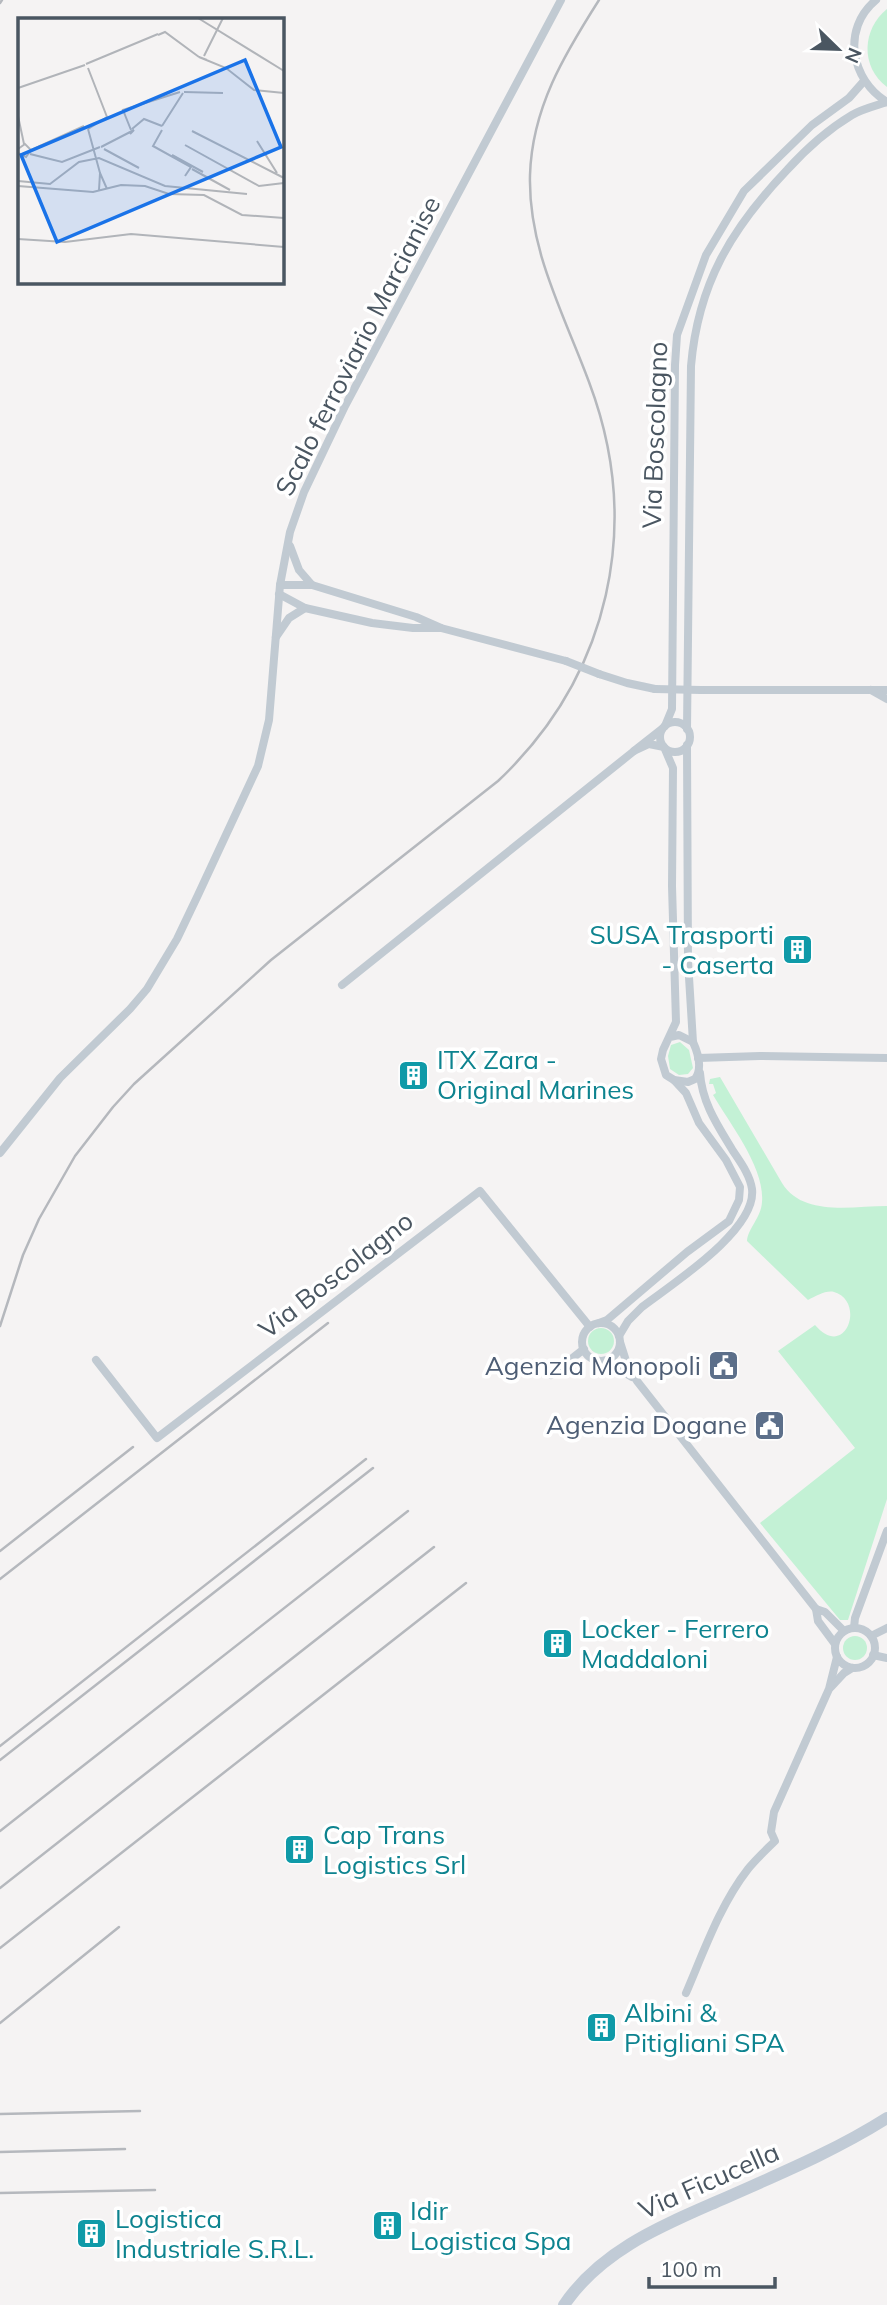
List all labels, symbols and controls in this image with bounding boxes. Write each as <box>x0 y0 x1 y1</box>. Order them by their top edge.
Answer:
north arrow <box>803 14 873 84</box>
inset map <box>18 18 284 284</box>
text: N <box>840 44 867 67</box>
street label: Scalo ferroviario Marcianise <box>268 191 447 501</box>
street label: Via Boscolagno <box>635 341 674 529</box>
place label: SUSA Trasporti - Caserta <box>589 918 774 981</box>
building icon: SUSA Trasporti - Caserta <box>780 933 814 967</box>
place label: ITX Zara - Original Marines <box>437 1043 634 1106</box>
building icon: ITX Zara - Original Marines <box>397 1058 431 1092</box>
street label: Via Boscolagno <box>252 1204 420 1345</box>
place label: Agenzia Monopoli <box>485 1349 701 1382</box>
public building icon: Agenzia Monopoli <box>707 1349 741 1383</box>
place label: Agenzia Dogane <box>546 1408 747 1441</box>
public building icon: Agenzia Dogane <box>753 1408 787 1442</box>
place label: Locker - Ferrero Maddaloni <box>581 1612 769 1675</box>
building icon: Locker - Ferrero Maddaloni <box>541 1627 575 1661</box>
place label: Cap Trans Logistics Srl <box>323 1818 466 1881</box>
building icon: Cap Trans Logistics Srl <box>283 1833 317 1867</box>
place label: Albini & Pitigliani SPA <box>624 1996 785 2059</box>
building icon: Albini & Pitigliani SPA <box>584 2011 618 2045</box>
street label: Via Ficucella <box>634 2135 784 2226</box>
place label: Idir Logistica Spa <box>410 2194 571 2257</box>
place label: Logistica Industriale S.R.L. <box>115 2202 314 2265</box>
building icon: Idir Logistica Spa <box>370 2209 404 2243</box>
building icon: Logistica Industriale S.R.L. <box>75 2217 109 2251</box>
scale bar <box>649 2246 775 2290</box>
text: 100 m <box>660 2256 722 2282</box>

